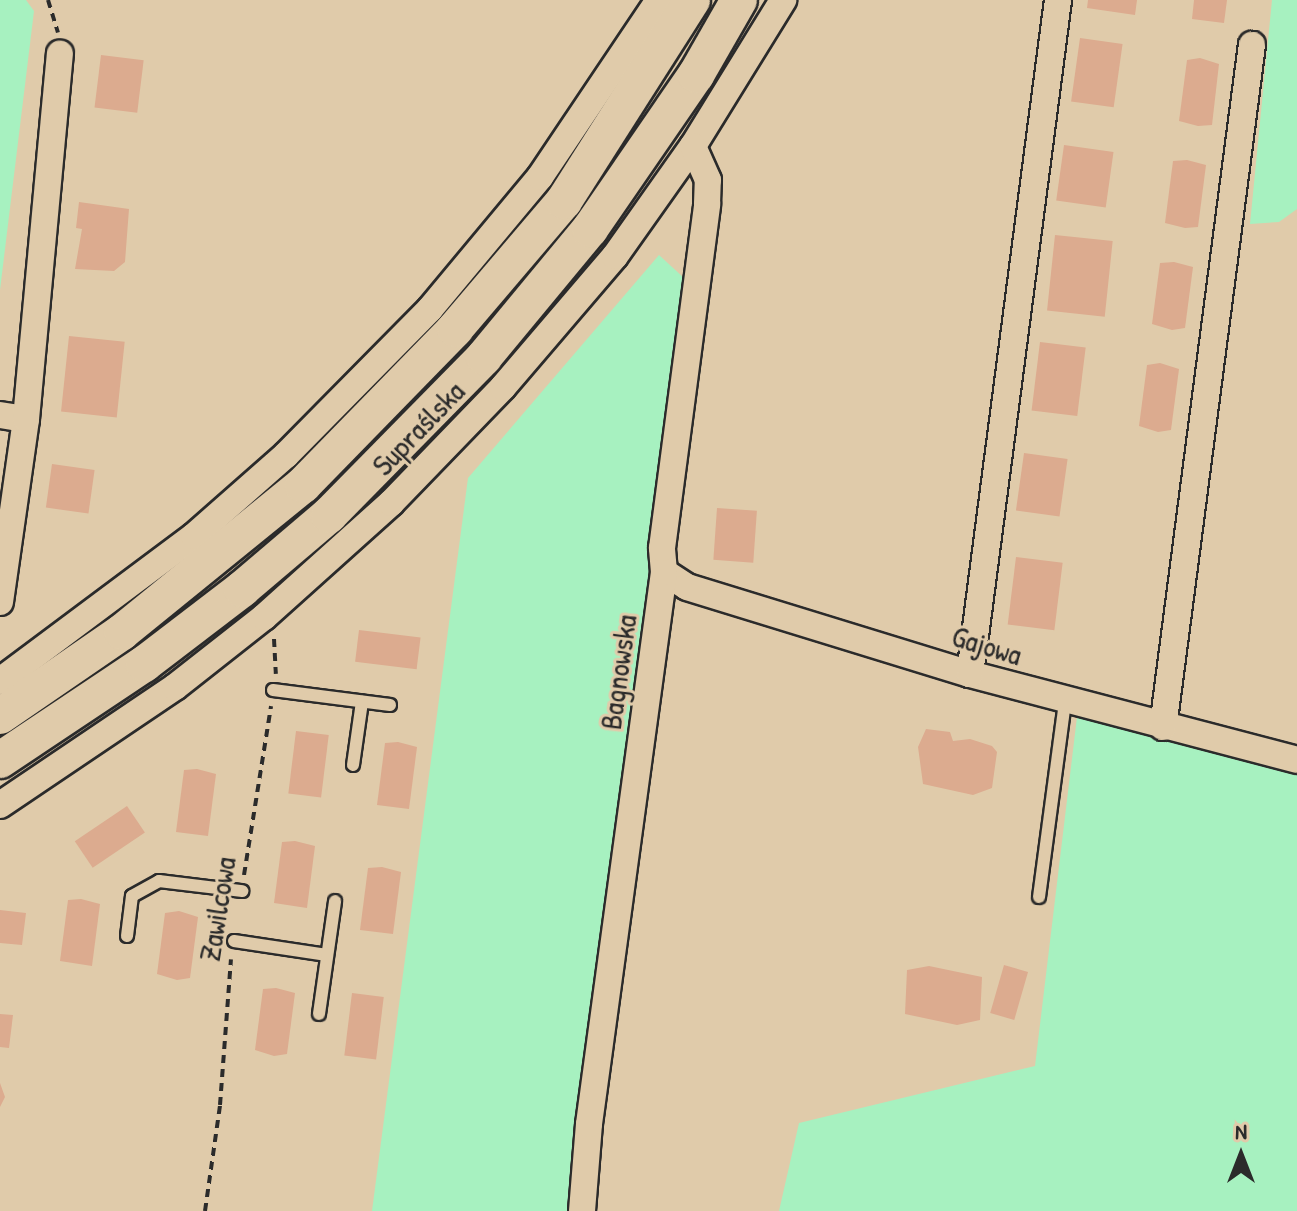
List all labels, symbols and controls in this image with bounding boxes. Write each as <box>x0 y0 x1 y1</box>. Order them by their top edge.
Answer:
street label: Supraślska <box>364 373 472 483</box>
street label: Bagnowska <box>592 612 644 732</box>
street label: Gajowa <box>948 617 1026 673</box>
street label: Zawilcowa <box>191 854 243 964</box>
north arrow <box>1201 1115 1281 1195</box>
text: N <box>1235 1116 1247 1146</box>

